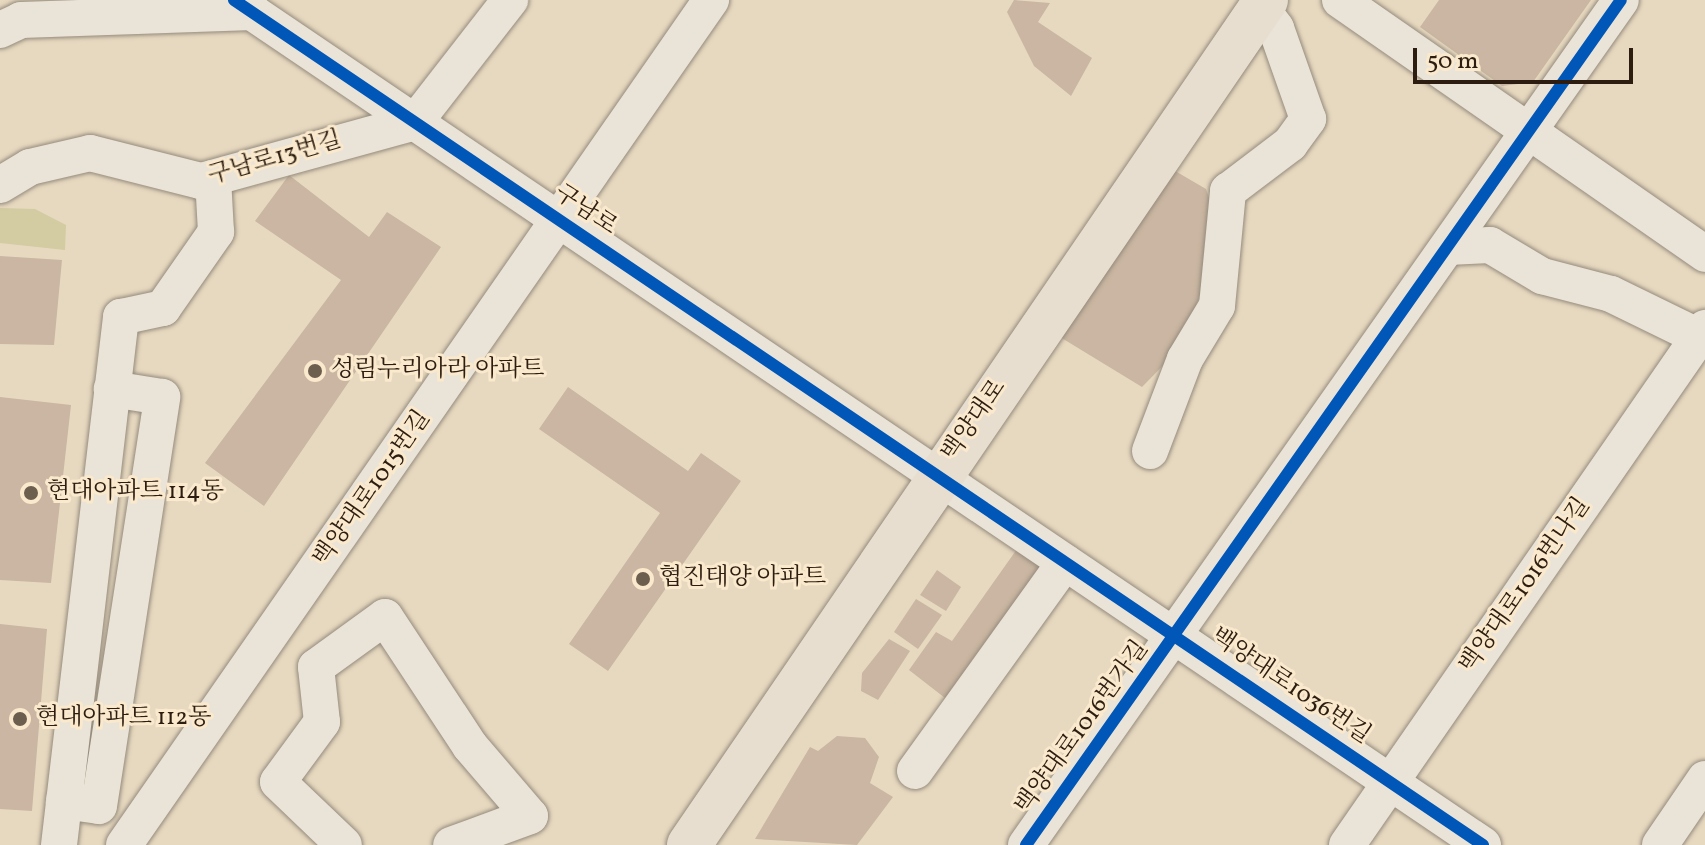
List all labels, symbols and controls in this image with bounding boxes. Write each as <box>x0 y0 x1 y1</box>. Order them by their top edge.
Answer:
scale bar <box>1417 32 1637 82</box>
text: 50 m <box>1427 45 1479 79</box>
street label: 구남로13번길 <box>205 126 345 192</box>
street label: 구남로 <box>548 180 622 242</box>
place label: 성림누리아라 아파트 <box>331 357 544 385</box>
marker: 성림누리아라 아파트 <box>306 362 324 380</box>
street label: 백양대로 <box>937 375 1013 467</box>
street label: 백양대로1015번길 <box>309 406 437 572</box>
place label: 현대아파트 114동 <box>47 479 224 507</box>
marker: 현대아파트 114동 <box>22 484 40 502</box>
street label: 백양대로1016번나길 <box>1455 493 1597 679</box>
place label: 협진태양 아파트 <box>659 565 826 593</box>
marker: 협진태양 아파트 <box>634 570 652 588</box>
street label: 백양대로1036번길 <box>1205 623 1375 751</box>
street label: 백양대로1016번가길 <box>1010 636 1156 820</box>
place label: 현대아파트 112동 <box>36 705 211 733</box>
marker: 현대아파트 112동 <box>11 710 29 728</box>

